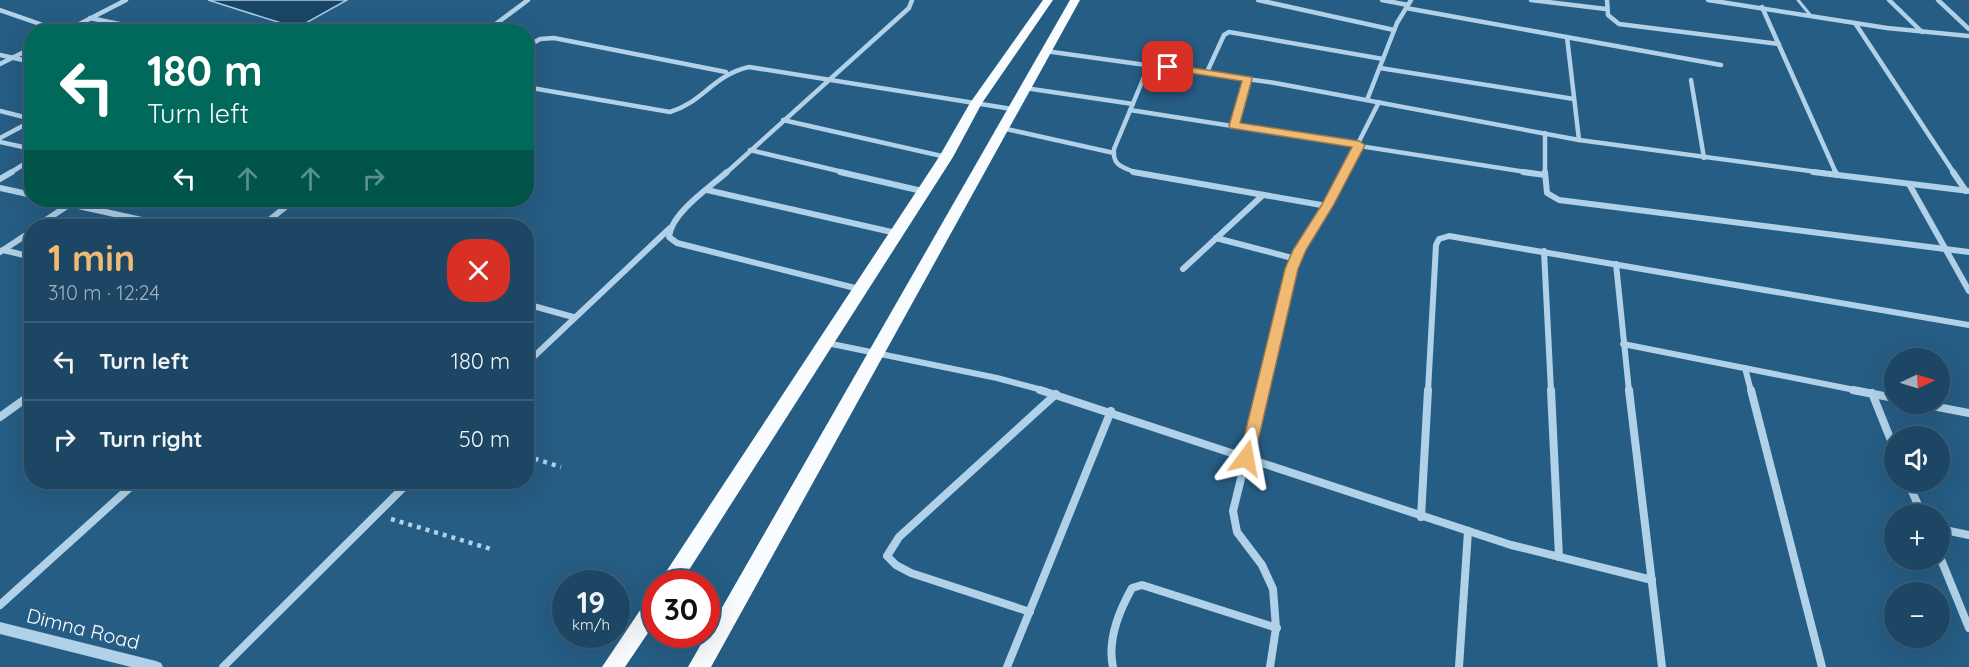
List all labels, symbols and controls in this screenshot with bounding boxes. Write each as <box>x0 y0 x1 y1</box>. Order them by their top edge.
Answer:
pin <box>1142 41 1193 92</box>
text: 180 m <box>147 44 263 97</box>
icon: left <box>48 48 126 126</box>
icon: arrive <box>1151 50 1184 83</box>
text: Turn left <box>147 96 249 130</box>
icon: left <box>168 162 201 195</box>
icon: ahead <box>231 162 264 195</box>
icon: ahead <box>294 162 327 195</box>
icon: right <box>357 162 390 195</box>
text: 1 min <box>48 235 135 280</box>
button: close <box>447 239 510 302</box>
text: 310 m · 12:24 <box>48 280 160 305</box>
icon: left <box>48 345 81 378</box>
text: Turn left <box>99 347 189 375</box>
text: 180 m <box>451 347 510 375</box>
north arrow <box>1884 348 1950 414</box>
map controls <box>1884 348 1950 648</box>
icon: right <box>48 423 81 456</box>
text: Turn right <box>99 425 203 453</box>
text: 50 m <box>459 425 510 453</box>
position arrow <box>1214 426 1278 490</box>
button: sound <box>1884 426 1950 492</box>
button: + <box>1884 504 1950 570</box>
speed limit sign: 30 <box>642 570 720 648</box>
button: − <box>1884 582 1950 648</box>
text: 19 <box>577 583 605 621</box>
street label: Dimna Road <box>24 602 142 655</box>
text: km/h <box>572 615 610 634</box>

